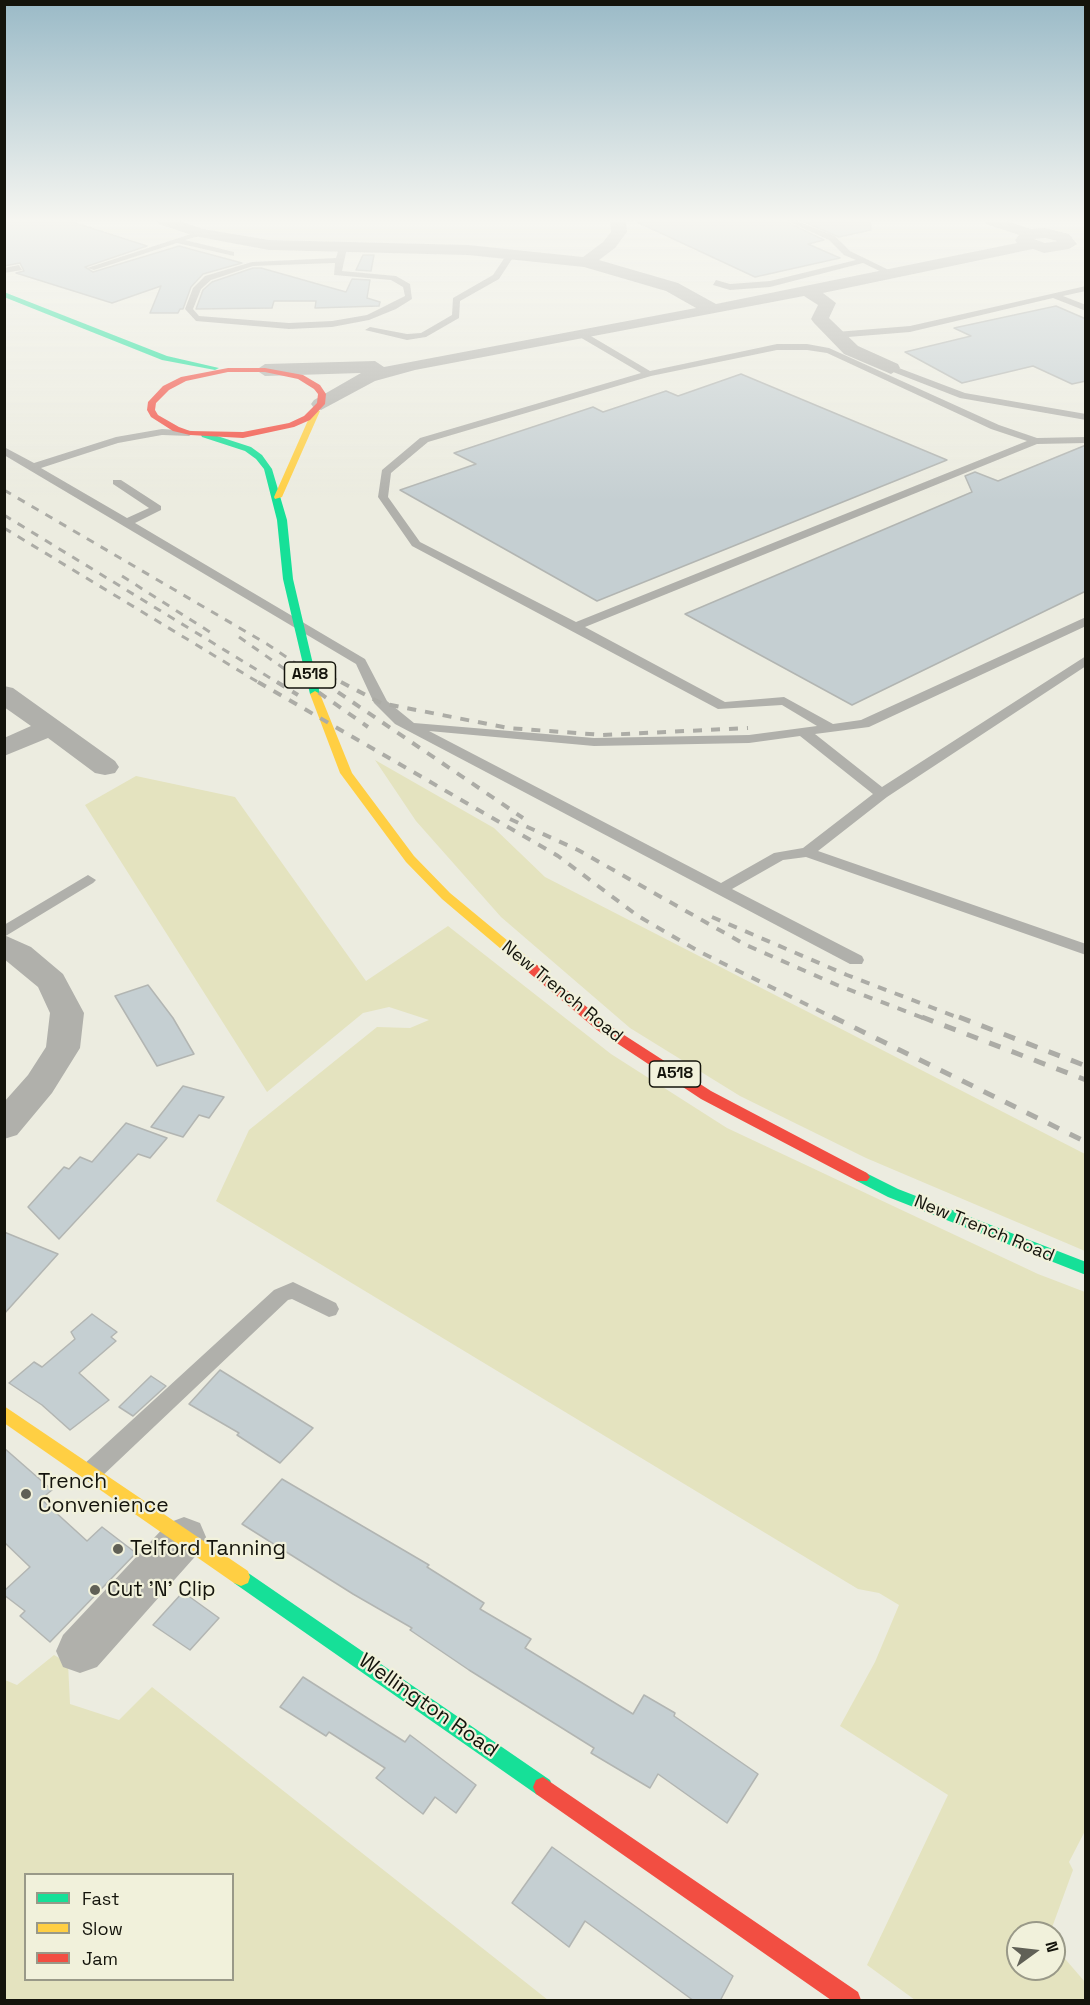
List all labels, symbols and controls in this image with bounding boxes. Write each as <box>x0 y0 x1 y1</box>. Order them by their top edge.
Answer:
road number: A518 <box>284 662 336 688</box>
street label: New Trench Road <box>497 937 627 1047</box>
road number: A518 <box>650 1061 700 1087</box>
street label: New Trench Road <box>911 1191 1057 1267</box>
place label: Trench Convenience <box>38 1469 169 1519</box>
marker: Trench Convenience <box>19 1487 33 1501</box>
place label: Telford Tanning <box>130 1536 286 1562</box>
marker: Telford Tanning <box>111 1542 125 1556</box>
place label: Cut 'N' Clip <box>107 1577 216 1603</box>
marker: Cut 'N' Clip <box>88 1583 102 1597</box>
street label: Wellington Road <box>353 1649 503 1763</box>
legend <box>24 1873 234 1981</box>
text: Fast <box>82 1887 119 1910</box>
text: Slow <box>82 1917 123 1940</box>
north arrow <box>1006 1921 1066 1981</box>
text: N <box>1040 1939 1063 1955</box>
text: Jam <box>82 1947 118 1970</box>

